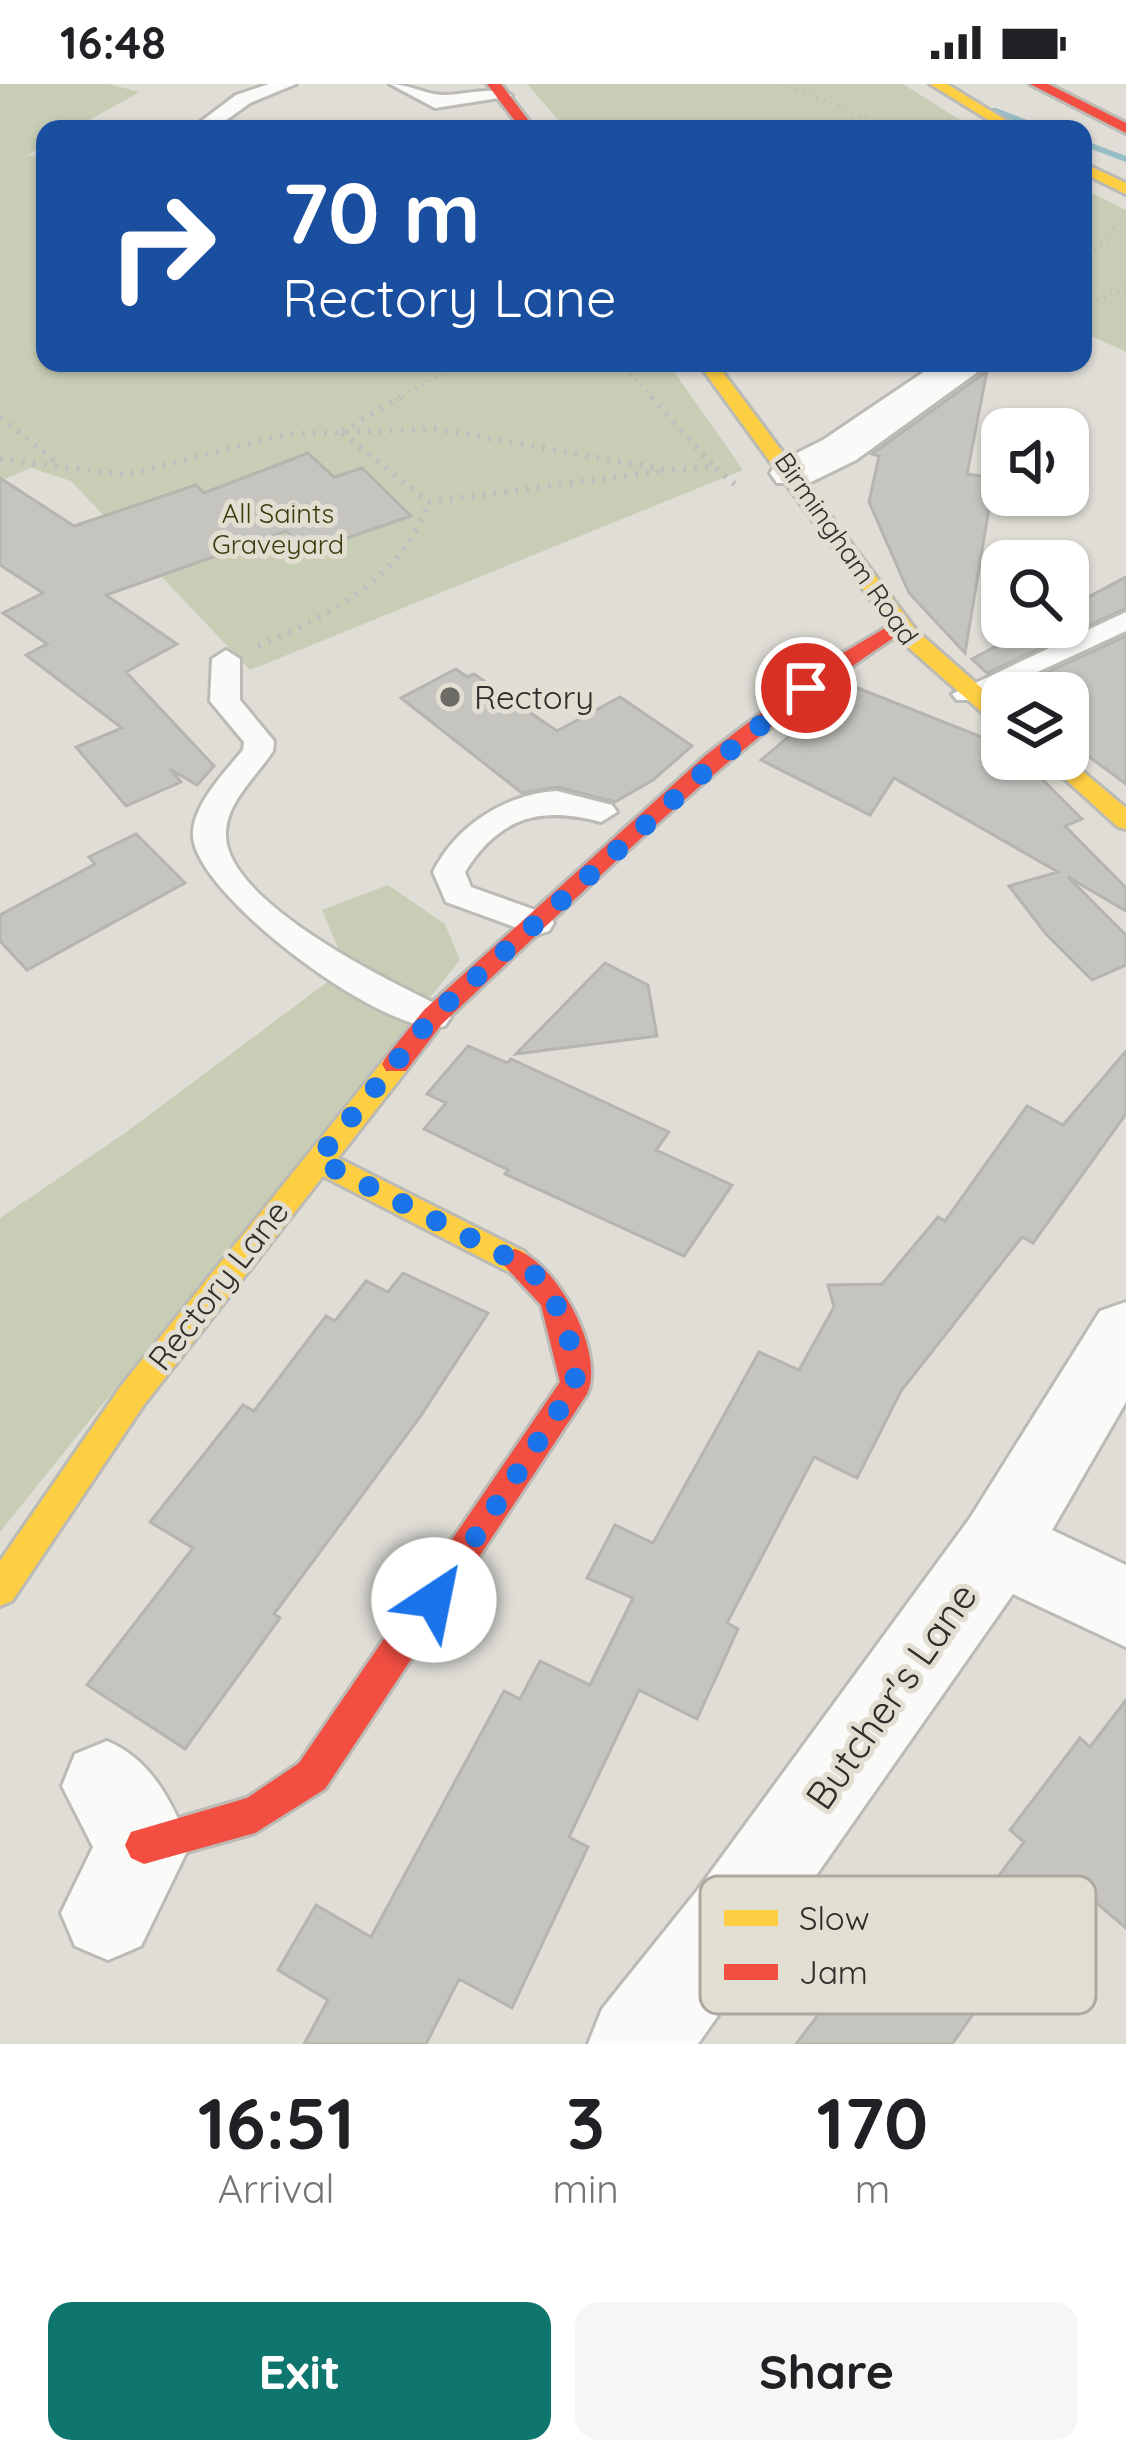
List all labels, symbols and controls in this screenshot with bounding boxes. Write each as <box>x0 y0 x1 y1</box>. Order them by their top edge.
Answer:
text: 16:48 <box>60 14 166 70</box>
text: 70 m <box>282 159 481 264</box>
icon: right <box>84 168 240 324</box>
text: Rectory Lane <box>282 263 616 331</box>
map controls <box>981 408 1089 780</box>
button: sound <box>981 408 1089 516</box>
street label: Birmingham Road <box>768 446 926 651</box>
park label: All Saints Graveyard <box>212 496 344 561</box>
button: search <box>981 540 1089 648</box>
pin <box>755 637 857 739</box>
icon: arrive <box>773 655 839 721</box>
button: layers <box>981 672 1089 780</box>
place label: Rectory <box>474 676 594 717</box>
marker: Rectory <box>437 684 463 710</box>
street label: Rectory Lane <box>139 1192 297 1378</box>
position arrow <box>371 1537 497 1663</box>
street label: Butcher's Lane <box>794 1573 987 1818</box>
legend <box>700 1876 1096 2014</box>
text: Slow <box>799 1897 870 1938</box>
text: Jam <box>799 1951 868 1992</box>
text: 16:51 <box>198 2077 355 2167</box>
text: 3 <box>566 2077 605 2167</box>
text: 170 <box>817 2077 928 2167</box>
text: Arrival <box>218 2164 335 2213</box>
text: min <box>552 2164 619 2213</box>
text: m <box>855 2164 890 2213</box>
button: Exit <box>48 2302 551 2440</box>
button: Share <box>575 2302 1078 2440</box>

